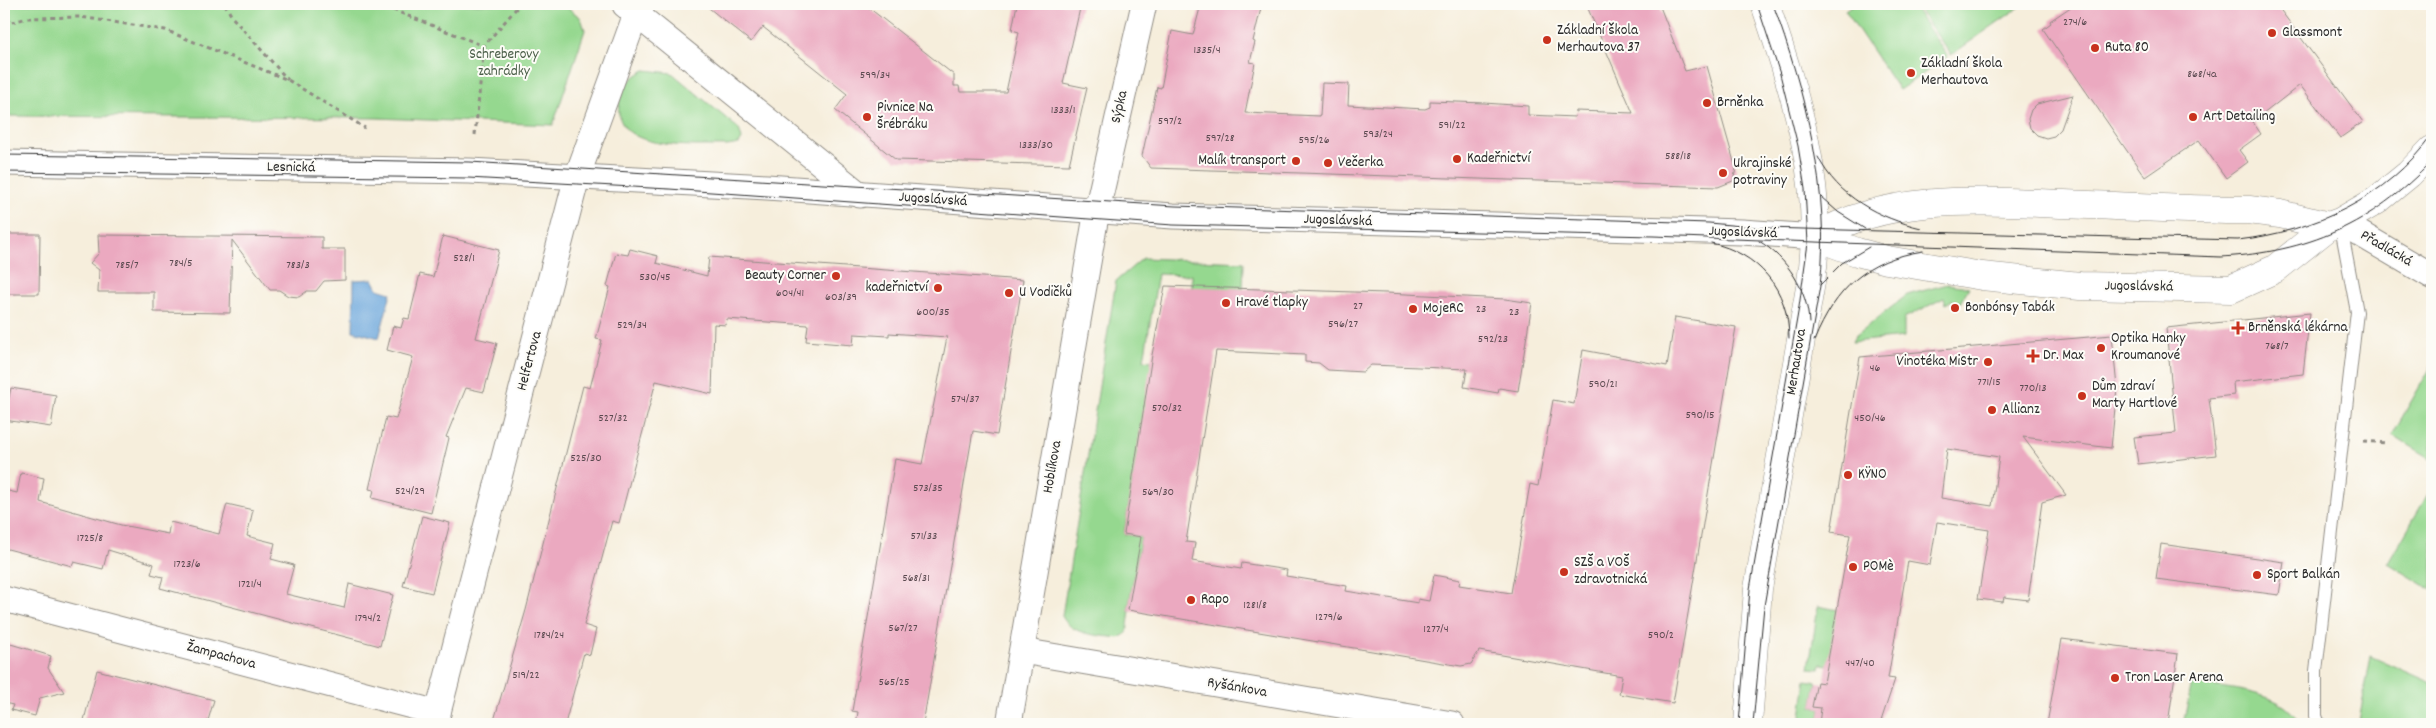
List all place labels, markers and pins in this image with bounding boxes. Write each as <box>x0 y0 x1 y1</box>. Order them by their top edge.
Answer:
place label: Základní škola Merhautova 37 <box>1557 20 1640 59</box>
place label: Glassmont <box>2282 22 2343 44</box>
marker: Glassmont <box>2266 27 2278 39</box>
marker: Základní škola Merhautova 37 <box>1541 34 1553 46</box>
place label: Ruta 80 <box>2105 37 2149 59</box>
marker: Ruta 80 <box>2089 42 2101 54</box>
place label: Základní škola Merhautova <box>1921 53 2003 92</box>
marker: Základní škola Merhautova <box>1905 67 1917 79</box>
place label: Brněnka <box>1717 92 1764 114</box>
place label: Pivnice Na Šrébráku <box>877 97 934 136</box>
marker: Brněnka <box>1701 97 1713 109</box>
place label: Art Detailing <box>2203 106 2275 128</box>
marker: Pivnice Na Šrébráku <box>861 111 873 123</box>
marker: Art Detailing <box>2187 111 2199 123</box>
place label: Kadeřnictví <box>1467 148 1532 170</box>
place label: Malík transport <box>1198 150 1286 172</box>
place label: Večerka <box>1338 152 1384 174</box>
marker: Kadeřnictví <box>1451 153 1463 165</box>
place label: Ukrajinské potraviny <box>1733 153 1792 192</box>
marker: Malík transport <box>1290 155 1302 167</box>
marker: Večerka <box>1322 157 1334 169</box>
marker: Ukrajinské potraviny <box>1717 167 1729 179</box>
place label: Beauty Corner <box>745 265 826 287</box>
marker: Beauty Corner <box>830 270 842 282</box>
place label: kadeřnictví <box>865 277 929 299</box>
marker: kadeřnictví <box>932 282 944 294</box>
place label: U Vodičků <box>1019 282 1072 304</box>
marker: U Vodičků <box>1003 287 1015 299</box>
place label: Hravé tlapky <box>1236 292 1309 314</box>
marker: Hravé tlapky <box>1220 297 1232 309</box>
place label: Bonbónsy Tabák <box>1965 297 2055 319</box>
place label: MojeRC <box>1423 298 1464 320</box>
marker: Bonbónsy Tabák <box>1949 302 1961 314</box>
marker: MojeRC <box>1407 303 1419 315</box>
place label: Brněnská lékárna <box>2248 317 2349 339</box>
marker: Brněnská lékárna <box>2232 322 2244 334</box>
place label: Optika Hanky Kroumanové <box>2111 328 2186 367</box>
marker: Optika Hanky Kroumanové <box>2095 342 2107 354</box>
place label: Dr. Max <box>2043 345 2084 367</box>
marker: Dr. Max <box>2027 350 2039 362</box>
place label: Vinotéka MiStr <box>1897 351 1978 373</box>
marker: Vinotéka MiStr <box>1982 356 1994 368</box>
place label: Dům zdraví Marty Hartlové <box>2092 376 2177 415</box>
marker: Dům zdraví Marty Hartlové <box>2076 390 2088 402</box>
place label: Allianz <box>2002 399 2040 421</box>
marker: Allianz <box>1986 404 1998 416</box>
place label: KŸNO <box>1858 464 1887 486</box>
marker: KŸNO <box>1842 469 1854 481</box>
place label: SZŠ a VOŠ zdravotnická <box>1574 552 1648 591</box>
place label: POMè <box>1863 556 1894 578</box>
marker: POMè <box>1847 561 1859 573</box>
place label: Sport Balkán <box>2267 564 2340 586</box>
marker: SZŠ a VOŠ zdravotnická <box>1558 566 1570 578</box>
marker: Sport Balkán <box>2251 569 2263 581</box>
place label: Rapo <box>1201 589 1229 611</box>
marker: Rapo <box>1185 594 1197 606</box>
place label: Tron Laser Arena <box>2125 667 2224 689</box>
marker: Tron Laser Arena <box>2109 672 2121 684</box>

